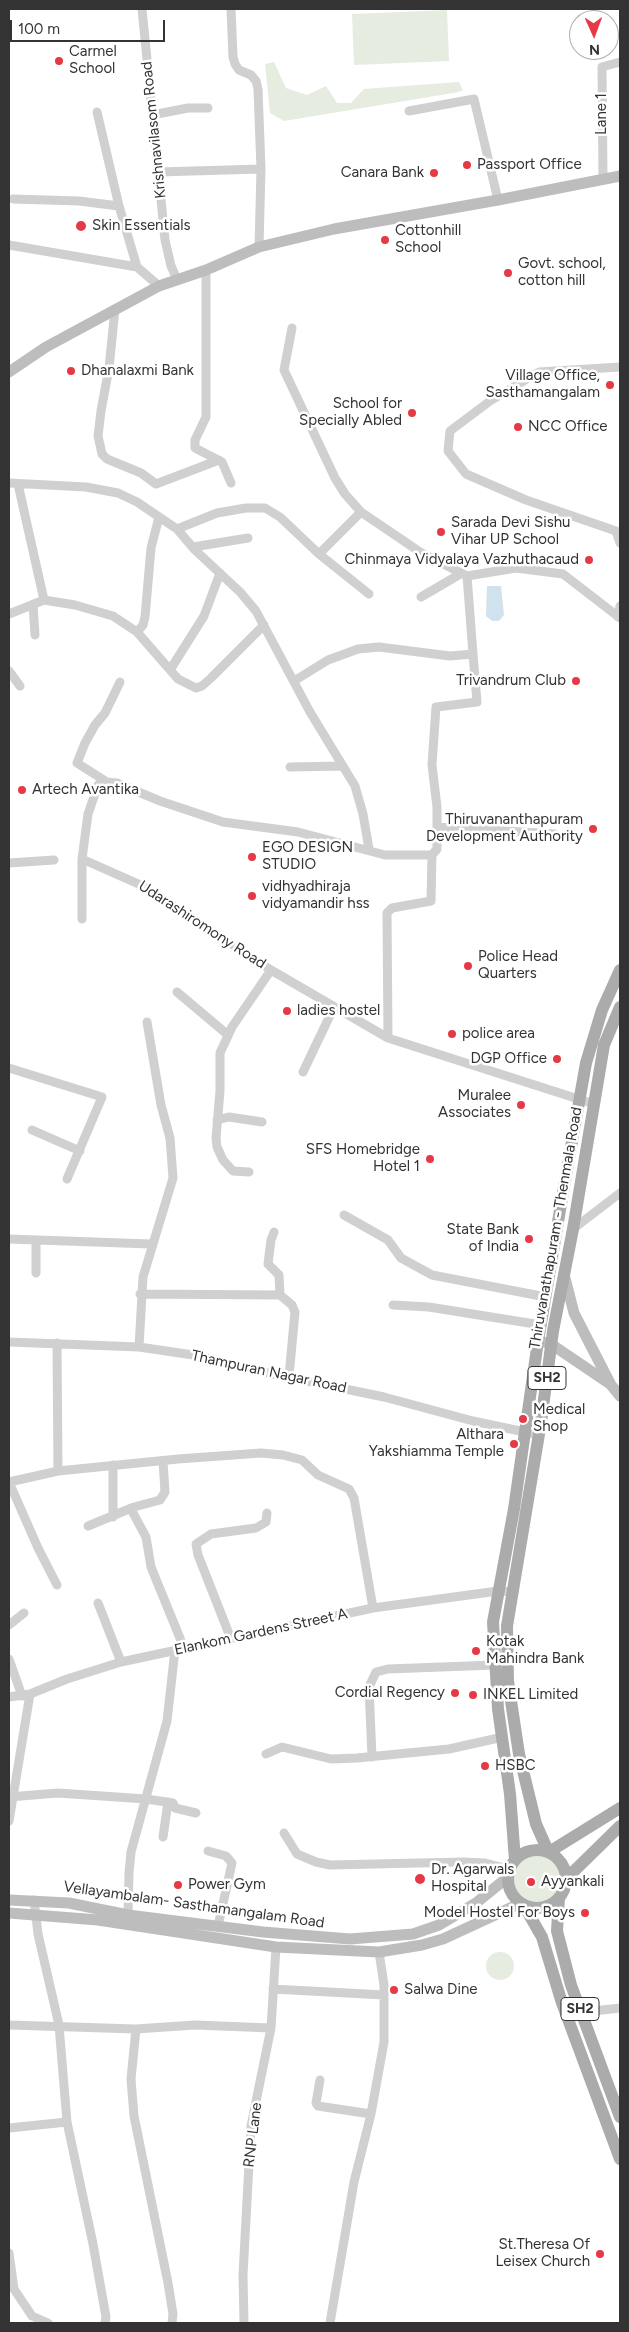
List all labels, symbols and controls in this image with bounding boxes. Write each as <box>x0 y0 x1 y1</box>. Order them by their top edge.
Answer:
scale bar <box>12 10 168 42</box>
north arrow <box>569 10 619 60</box>
text: 100 m <box>18 20 60 38</box>
text: N <box>589 41 600 58</box>
place label: Carmel School <box>69 43 117 78</box>
marker: Carmel School <box>53 55 65 67</box>
street label: Krishnavilasom Road <box>138 61 170 199</box>
street label: Lane 1 <box>593 93 611 135</box>
place label: Passport Office <box>477 156 582 174</box>
marker: Passport Office <box>461 159 473 171</box>
place label: Canara Bank <box>341 164 424 182</box>
marker: Canara Bank <box>428 167 440 179</box>
place label: Skin Essentials <box>92 217 191 235</box>
marker: Skin Essentials <box>74 219 88 233</box>
place label: Cottonhill School <box>395 222 461 257</box>
marker: Cottonhill School <box>379 234 391 246</box>
place label: Govt. school, cotton hill <box>518 255 606 290</box>
marker: Govt. school, cotton hill <box>502 267 514 279</box>
place label: Dhanalaxmi Bank <box>81 362 194 380</box>
marker: Dhanalaxmi Bank <box>65 365 77 377</box>
place label: Village Office, Sasthamangalam <box>486 367 600 402</box>
marker: Village Office, Sasthamangalam <box>604 379 616 391</box>
place label: School for Specially Abled <box>299 395 402 430</box>
marker: School for Specially Abled <box>406 407 418 419</box>
place label: NCC Office <box>528 418 607 436</box>
marker: NCC Office <box>512 421 524 433</box>
place label: Sarada Devi Sishu Vihar UP School <box>451 514 570 549</box>
marker: Sarada Devi Sishu Vihar UP School <box>435 526 447 538</box>
place label: Chinmaya Vidyalaya Vazhuthacaud <box>344 551 579 569</box>
marker: Chinmaya Vidyalaya Vazhuthacaud <box>583 554 595 566</box>
place label: Trivandrum Club <box>456 672 566 690</box>
marker: Trivandrum Club <box>570 675 582 687</box>
place label: Artech Avantika <box>32 781 139 799</box>
marker: Artech Avantika <box>16 784 28 796</box>
place label: Thiruvananthapuram Development Authority <box>426 811 583 846</box>
marker: Thiruvananthapuram Development Authority <box>587 823 599 835</box>
place label: EGO DESIGN STUDIO <box>262 839 353 874</box>
marker: EGO DESIGN STUDIO <box>246 851 258 863</box>
street label: Udarashiromony Road <box>135 877 269 973</box>
place label: vidhyadhiraja vidyamandir hss <box>262 878 370 913</box>
marker: vidhyadhiraja vidyamandir hss <box>246 890 258 902</box>
place label: Police Head Quarters <box>478 948 558 983</box>
marker: Police Head Quarters <box>462 960 474 972</box>
place label: ladies hostel <box>297 1002 380 1020</box>
marker: ladies hostel <box>281 1005 293 1017</box>
place label: police area <box>462 1025 535 1043</box>
marker: police area <box>446 1028 458 1040</box>
place label: DGP Office <box>470 1050 547 1068</box>
marker: DGP Office <box>551 1053 563 1065</box>
place label: Muralee Associates <box>438 1087 511 1122</box>
marker: Muralee Associates <box>515 1099 527 1111</box>
street label: Thiruvanathapuram - Thenmala Road <box>526 1105 586 1351</box>
place label: SFS Homebridge Hotel 1 <box>306 1141 420 1176</box>
marker: SFS Homebridge Hotel 1 <box>424 1153 436 1165</box>
place label: State Bank of India <box>447 1221 519 1256</box>
marker: State Bank of India <box>523 1233 535 1245</box>
street label: Thampuran Nagar Road <box>190 1347 348 1397</box>
road number: SH2 <box>528 1366 566 1390</box>
place label: Medical Shop <box>533 1401 585 1436</box>
marker: Medical Shop <box>517 1413 529 1425</box>
place label: Althara Yakshiamma Temple <box>369 1426 504 1461</box>
marker: Althara Yakshiamma Temple <box>508 1438 520 1450</box>
street label: Elankom Gardens Street A <box>173 1605 349 1659</box>
place label: Kotak Mahindra Bank <box>486 1633 584 1668</box>
marker: Kotak Mahindra Bank <box>470 1645 482 1657</box>
place label: Cordial Regency <box>335 1684 445 1702</box>
place label: INKEL Limited <box>483 1686 578 1704</box>
marker: Cordial Regency <box>449 1687 461 1699</box>
marker: INKEL Limited <box>467 1689 479 1701</box>
place label: HSBC <box>495 1757 535 1775</box>
marker: HSBC <box>479 1760 491 1772</box>
place label: Dr. Agarwals Hospital <box>431 1861 514 1896</box>
marker: Dr. Agarwals Hospital <box>413 1872 427 1886</box>
place label: Ayyankali <box>541 1873 604 1891</box>
place label: Power Gym <box>188 1876 266 1894</box>
marker: Ayyankali <box>525 1876 537 1888</box>
street label: Vellayambalam- Sasthamangalam Road <box>62 1878 326 1932</box>
marker: Power Gym <box>172 1879 184 1891</box>
place label: Model Hostel For Boys <box>424 1904 575 1922</box>
marker: Model Hostel For Boys <box>579 1907 591 1919</box>
place label: Salwa Dine <box>404 1981 477 1999</box>
marker: Salwa Dine <box>388 1984 400 1996</box>
road number: SH2 <box>561 1998 599 2020</box>
street label: RNP Lane <box>240 2101 266 2169</box>
place label: St.Theresa Of Leisex Church <box>495 2236 590 2271</box>
marker: St.Theresa Of Leisex Church <box>594 2248 606 2260</box>

